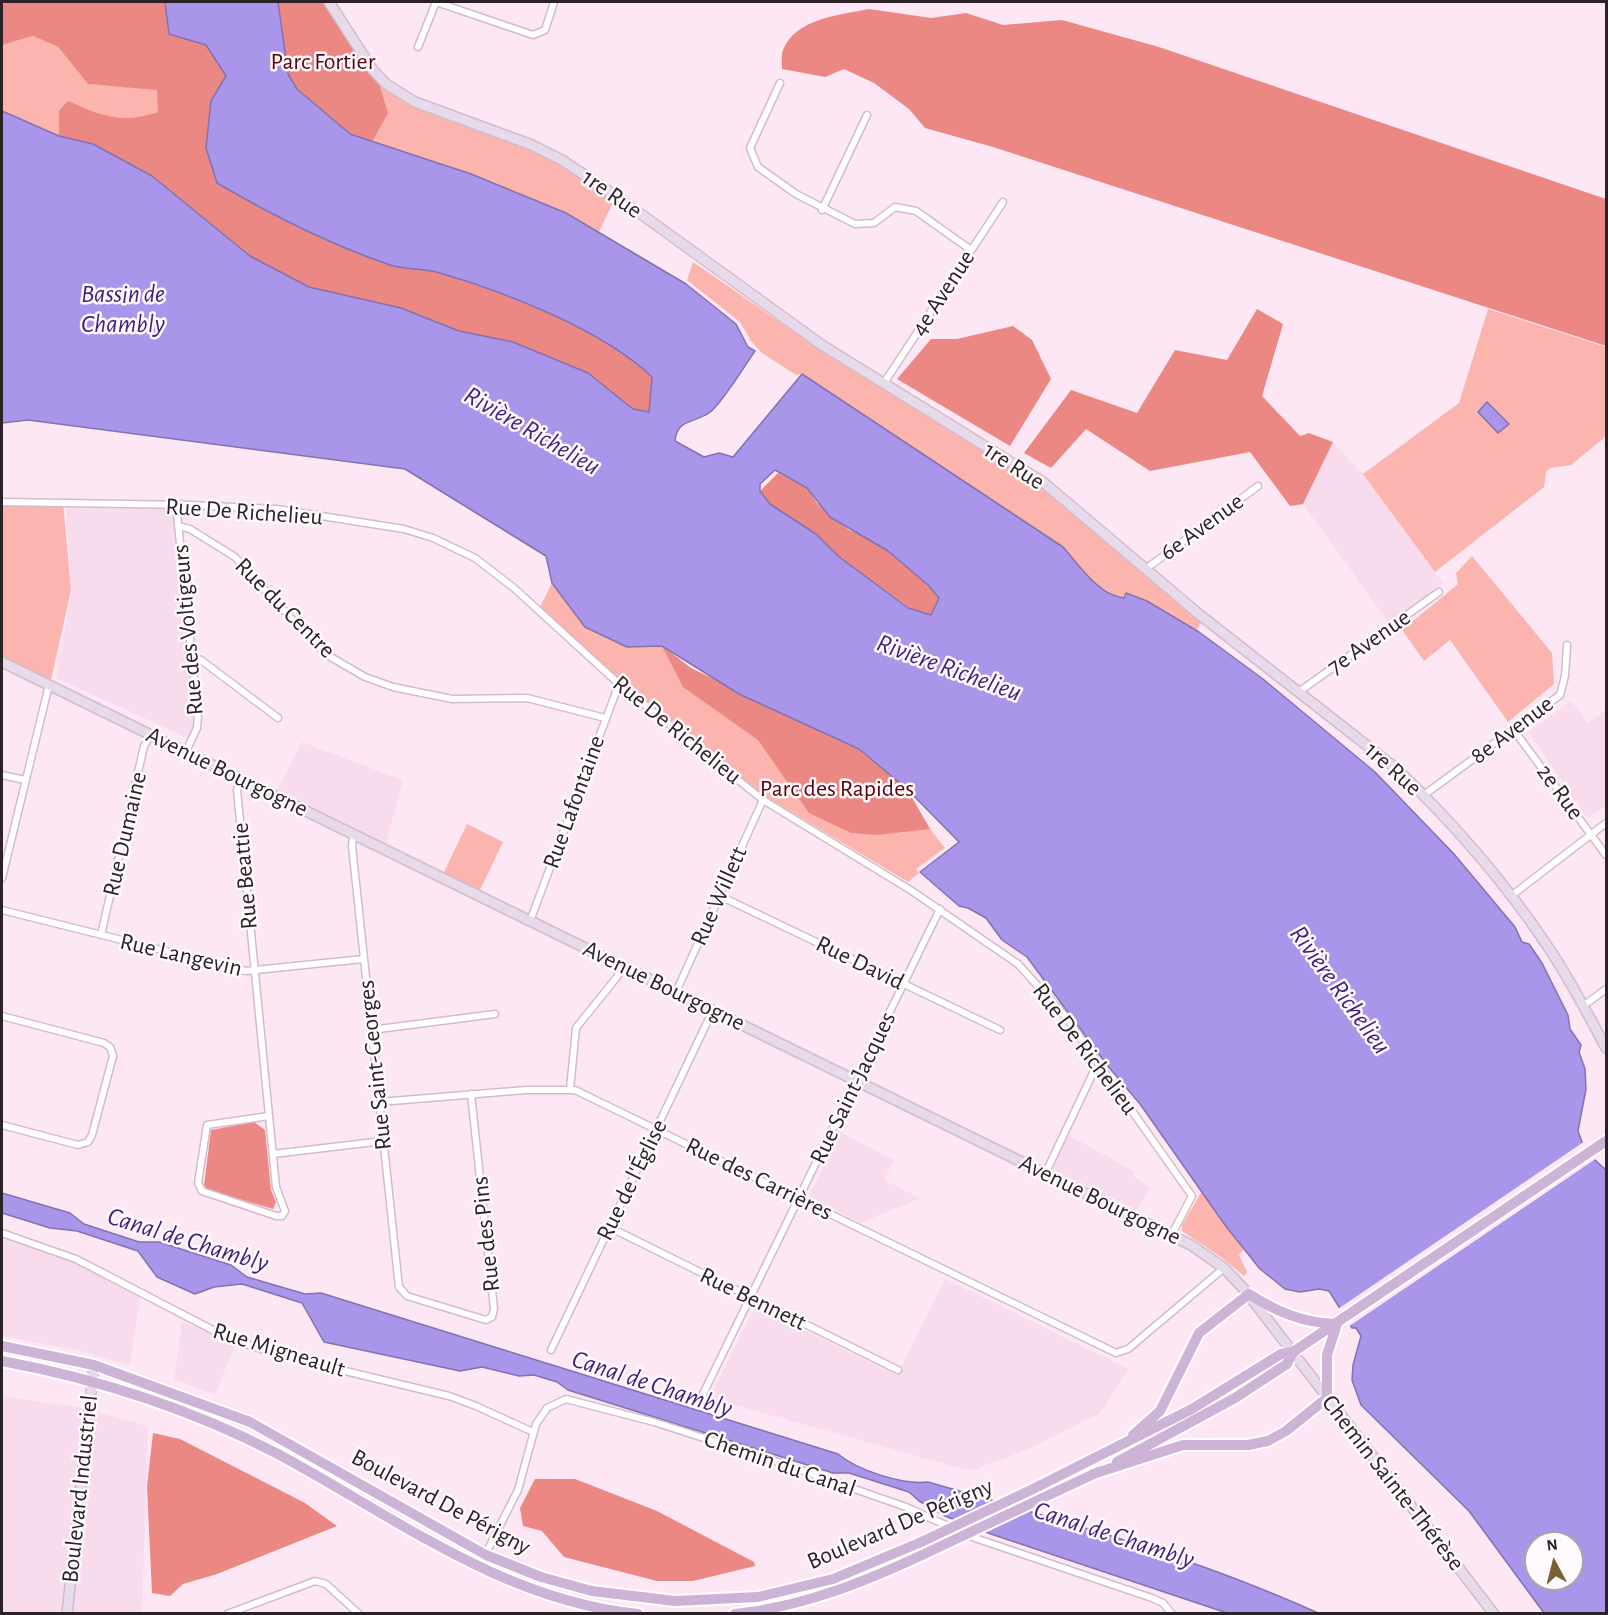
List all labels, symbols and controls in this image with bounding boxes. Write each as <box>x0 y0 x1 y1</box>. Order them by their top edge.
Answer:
park label: Parc Fortier <box>271 48 375 76</box>
street label: 1re Rue <box>576 163 648 225</box>
street label: 4e Avenue <box>905 245 981 341</box>
water label: Bassin de Chambly <box>81 278 165 340</box>
water label: Rivière Richelieu <box>458 380 606 482</box>
street label: 1re Rue <box>978 436 1050 496</box>
street label: 6e Avenue <box>1155 487 1249 567</box>
street label: Rue De Richelieu <box>164 492 324 532</box>
street label: Rue des Voltigeurs <box>166 543 210 717</box>
street label: Rue du Centre <box>229 552 341 664</box>
street label: 7e Avenue <box>1322 603 1416 681</box>
water label: Rivière Richelieu <box>872 627 1026 709</box>
street label: Rue De Richelieu <box>607 669 747 791</box>
street label: 8e Avenue <box>1465 690 1559 770</box>
street label: Avenue Bourgogne <box>141 720 313 824</box>
street label: Rue Lafontaine <box>537 731 611 873</box>
street label: 1re Rue <box>1358 736 1428 802</box>
street label: 2e Rue <box>1530 758 1590 826</box>
street label: Rue Dumaine <box>97 769 153 899</box>
park label: Parc des Rapides <box>760 775 914 803</box>
street label: Rue Beattie <box>226 821 264 931</box>
street label: Rue Willett <box>684 842 754 950</box>
water label: Rivière Richelieu <box>1283 919 1397 1061</box>
street label: Rue Langevin <box>117 927 245 983</box>
street label: Rue David <box>811 929 909 997</box>
street label: Avenue Bourgogne <box>578 934 750 1038</box>
street label: Rue De Richelieu <box>1026 977 1144 1121</box>
street label: Rue Saint-Georges <box>352 979 398 1151</box>
street label: Rue Saint-Jacques <box>804 1007 902 1169</box>
street label: Rue de l'Église <box>590 1115 674 1245</box>
street label: Rue des Carrières <box>681 1131 837 1227</box>
street label: Avenue Bourgogne <box>1014 1148 1186 1252</box>
street label: Rue des Pins <box>466 1175 506 1293</box>
water label: Canal de Chambly <box>104 1201 272 1279</box>
street label: Rue Bennett <box>695 1261 811 1337</box>
street label: Rue Migneault <box>209 1316 349 1384</box>
water label: Canal de Chambly <box>568 1343 736 1425</box>
street label: Chemin Sainte-Thérèse <box>1315 1389 1471 1577</box>
street label: Boulevard Industriel <box>56 1394 104 1584</box>
street label: Chemin du Canal <box>700 1425 860 1503</box>
street label: Boulevard De Périgny <box>346 1443 536 1561</box>
street label: Boulevard De Périgny <box>803 1472 997 1576</box>
water label: Canal de Chambly <box>1030 1494 1198 1576</box>
north arrow <box>1524 1531 1584 1591</box>
text: N <box>1546 1537 1559 1554</box>

